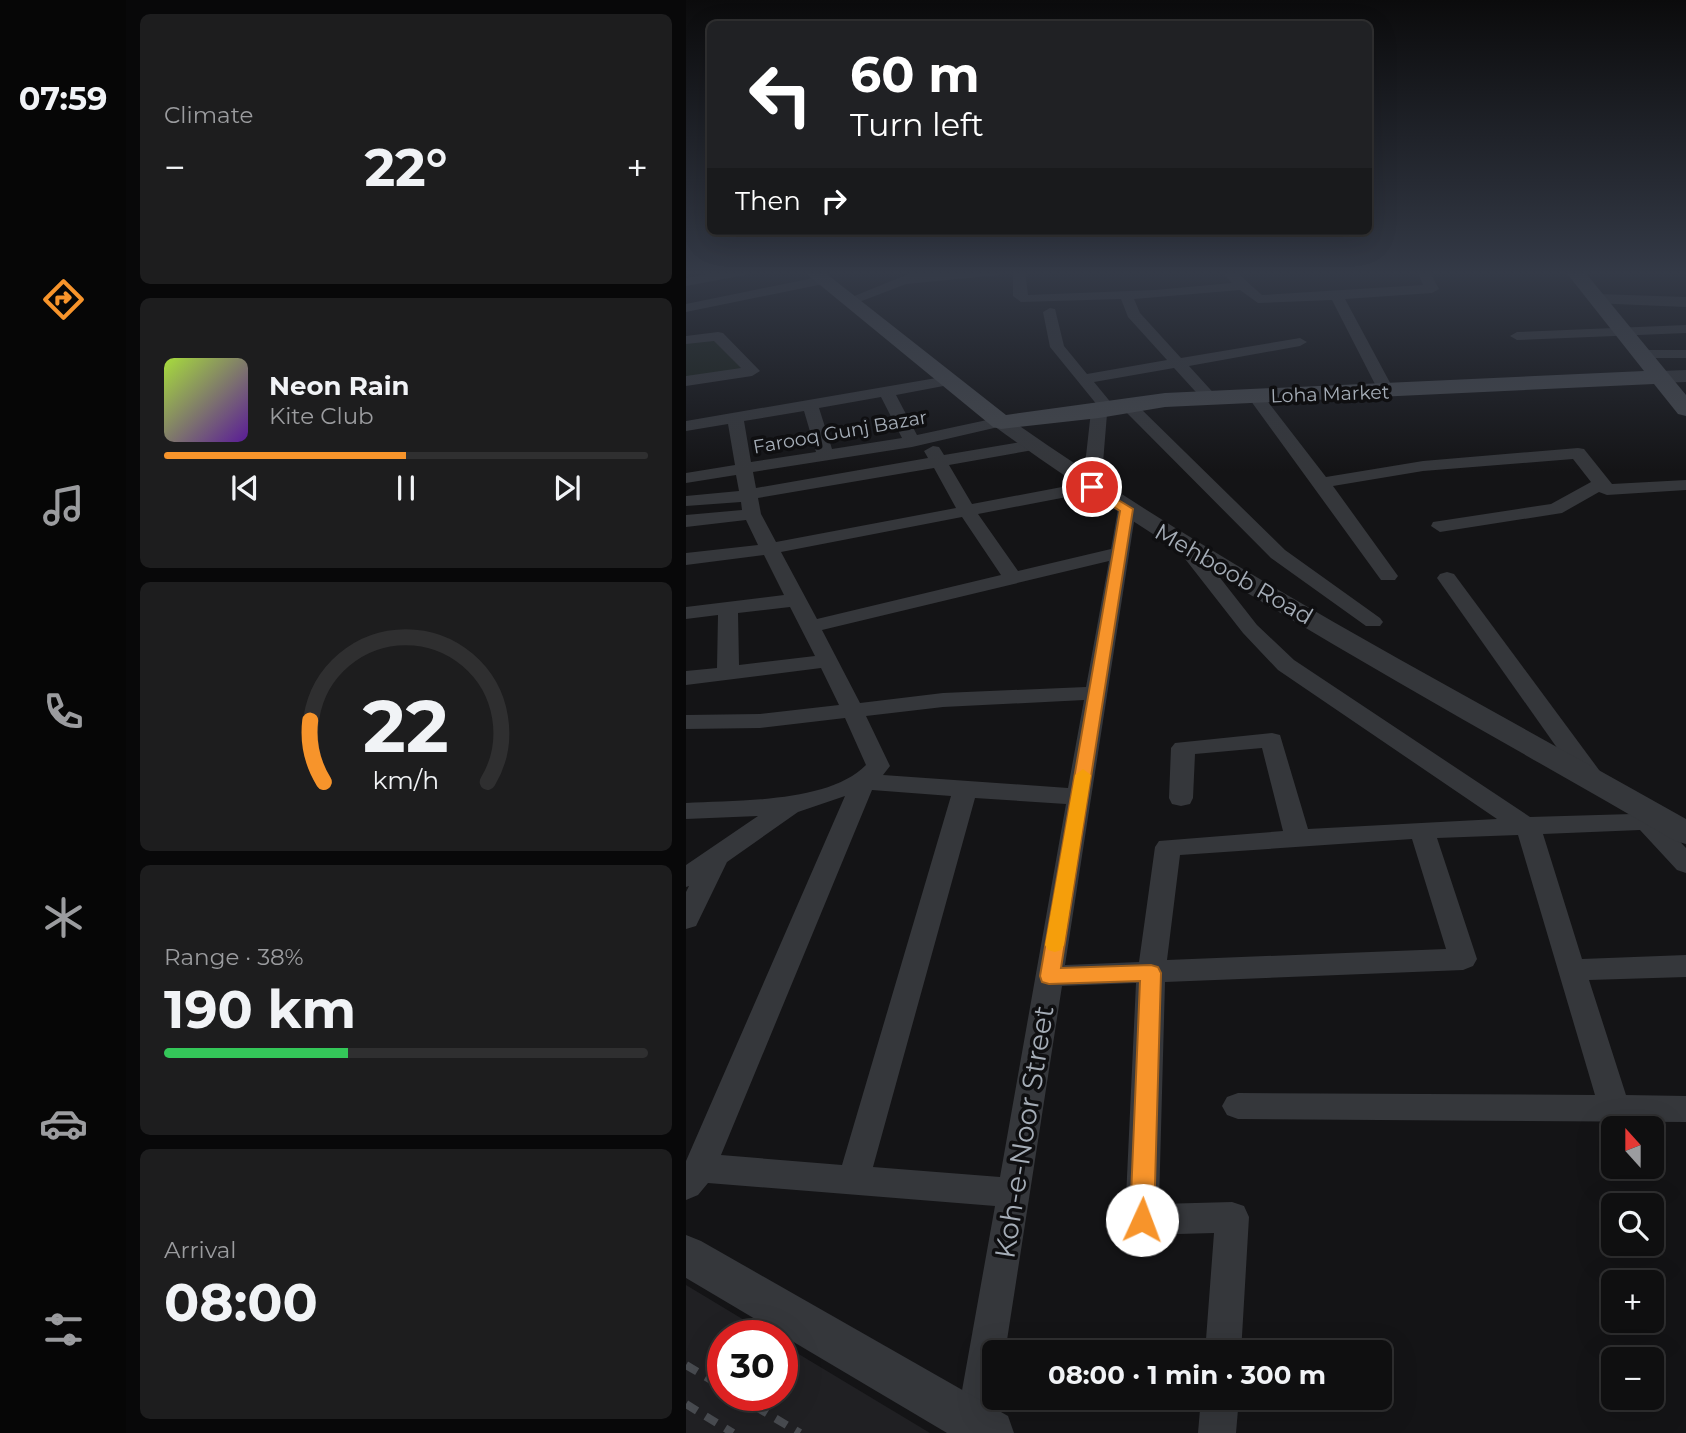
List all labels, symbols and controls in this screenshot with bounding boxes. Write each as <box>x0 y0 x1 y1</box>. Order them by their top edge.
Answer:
text: 60 m <box>850 45 980 104</box>
icon: left <box>735 49 826 140</box>
text: 07:59 <box>19 79 107 118</box>
text: Climate <box>164 101 253 129</box>
text: Turn left <box>850 105 984 144</box>
text: 22° <box>364 136 448 199</box>
text: − <box>164 144 186 191</box>
text: + <box>626 144 648 191</box>
icon: right <box>815 182 853 220</box>
text: Then <box>735 185 801 217</box>
icon: directions <box>39 275 88 324</box>
text: Neon Rain <box>269 370 410 402</box>
street label: Loha Market <box>1270 380 1390 408</box>
text: Kite Club <box>269 402 374 430</box>
street label: Farooq Gunj Bazar <box>751 405 929 459</box>
pin <box>1062 457 1122 517</box>
icon: arrive <box>1073 468 1111 506</box>
icon: previous <box>226 469 264 507</box>
icon: pause <box>387 469 425 507</box>
icon: next <box>548 469 586 507</box>
icon: music <box>39 481 88 530</box>
street label: Mehboob Road <box>1150 517 1318 631</box>
text: 22 <box>363 683 449 771</box>
icon: phone <box>39 687 88 736</box>
text: km/h <box>373 765 439 795</box>
icon: climate <box>39 893 88 942</box>
text: Range · 38% <box>164 943 304 971</box>
text: 190 km <box>164 978 356 1041</box>
street label: Koh-e-Noor Street <box>987 1003 1061 1261</box>
icon: car <box>39 1099 88 1148</box>
north arrow <box>1601 1116 1664 1180</box>
map controls <box>1601 1116 1664 1410</box>
position arrow <box>1105 1183 1179 1257</box>
button: search <box>1601 1193 1664 1256</box>
text: Arrival <box>164 1236 237 1264</box>
button: + <box>1601 1270 1664 1333</box>
text: 08:00 <box>164 1271 318 1334</box>
icon: filters <box>39 1305 88 1354</box>
speed limit sign: 30 <box>707 1320 798 1411</box>
button: − <box>1601 1347 1664 1410</box>
text: 08:00 · 1 min · 300 m <box>1048 1359 1326 1391</box>

